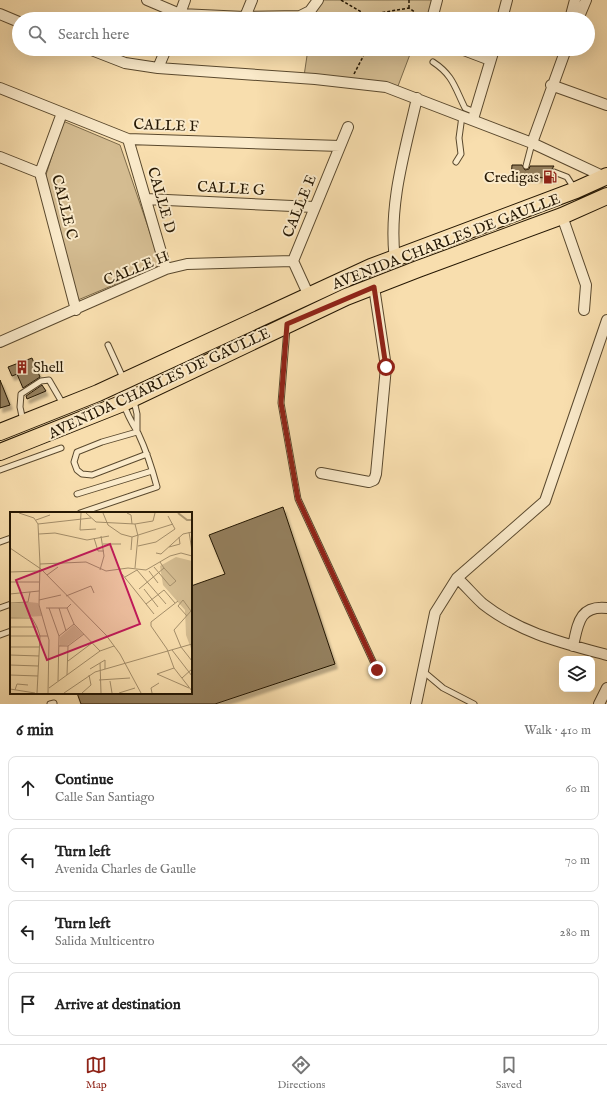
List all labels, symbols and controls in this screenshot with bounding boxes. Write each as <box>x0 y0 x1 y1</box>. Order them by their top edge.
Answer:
search box <box>12 12 595 56</box>
icon: search <box>26 23 48 45</box>
text: Search here <box>58 25 129 44</box>
street label: CALLE F <box>133 115 199 136</box>
street label: CALLE D <box>143 165 180 235</box>
place label: Credigas <box>484 168 539 187</box>
fuel station icon: Credigas <box>542 169 558 185</box>
street label: CALLE E <box>278 172 321 240</box>
street label: CALLE C <box>47 173 82 242</box>
street label: CALLE G <box>197 177 265 200</box>
street label: AVENIDA CHARLES DE GAULLE <box>329 189 563 294</box>
street label: CALLE H <box>101 247 172 290</box>
street label: AVENIDA CHARLES DE GAULLE <box>44 324 273 444</box>
place label: Shell <box>33 358 65 377</box>
route start <box>377 358 395 376</box>
building icon: Shell <box>14 359 30 375</box>
inset map <box>10 512 192 694</box>
map controls <box>559 656 595 692</box>
button: layers <box>559 656 595 692</box>
route end <box>368 661 386 679</box>
text: 6 min <box>16 720 54 741</box>
text: Walk · 410 m <box>524 722 591 739</box>
text: Continue <box>55 770 113 789</box>
icon: ahead <box>17 777 39 799</box>
text: 60 m <box>565 780 590 797</box>
text: Calle San Santiago <box>55 789 155 806</box>
text: Turn left <box>55 842 111 861</box>
icon: left <box>17 849 39 871</box>
text: 70 m <box>565 852 590 869</box>
text: Avenida Charles de Gaulle <box>55 861 196 878</box>
text: Turn left <box>55 914 111 933</box>
icon: left <box>17 921 39 943</box>
text: 280 m <box>560 924 590 941</box>
text: Salida Multicentro <box>55 933 155 950</box>
icon: arrive <box>17 993 39 1015</box>
text: Arrive at destination <box>55 995 181 1014</box>
tab: Map <box>85 1054 107 1092</box>
tab: Directions <box>278 1054 325 1092</box>
tab: Saved <box>496 1054 522 1092</box>

